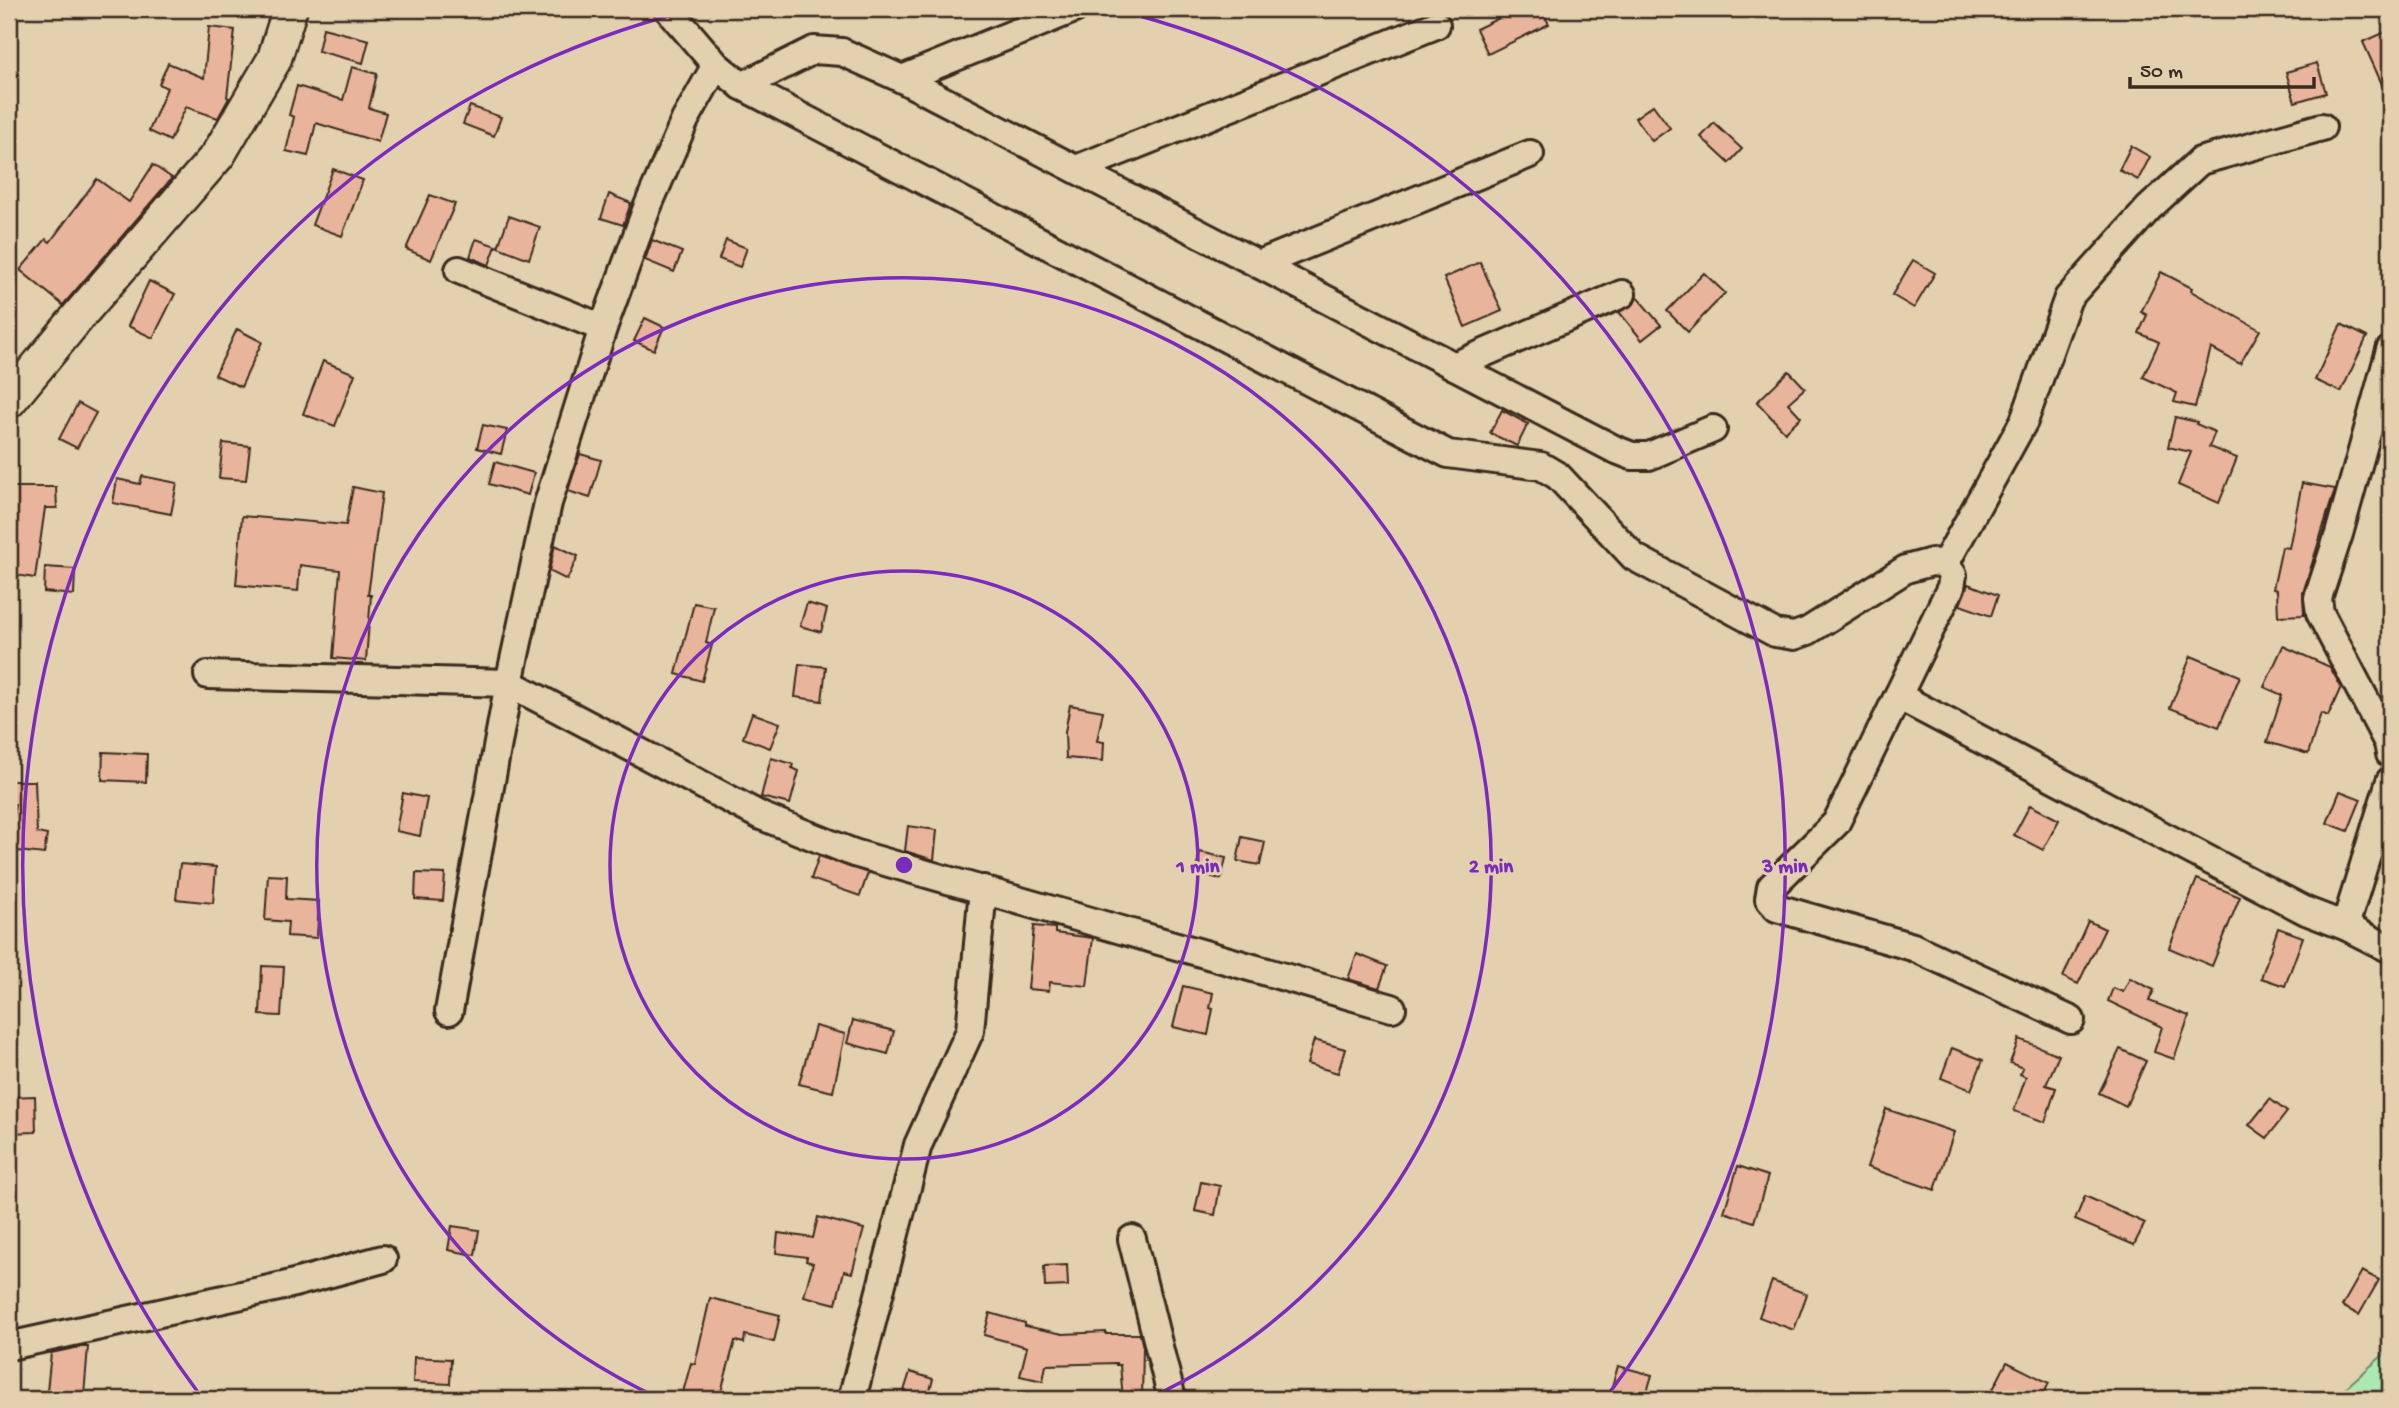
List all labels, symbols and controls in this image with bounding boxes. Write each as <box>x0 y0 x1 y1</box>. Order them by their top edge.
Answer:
scale bar <box>2130 46 2313 90</box>
text: 50 m <box>2140 61 2183 86</box>
centre of rings <box>892 853 916 877</box>
text: 1 min <box>1176 856 1220 881</box>
text: 2 min <box>1469 856 1514 881</box>
text: 3 min <box>1761 856 1809 881</box>

